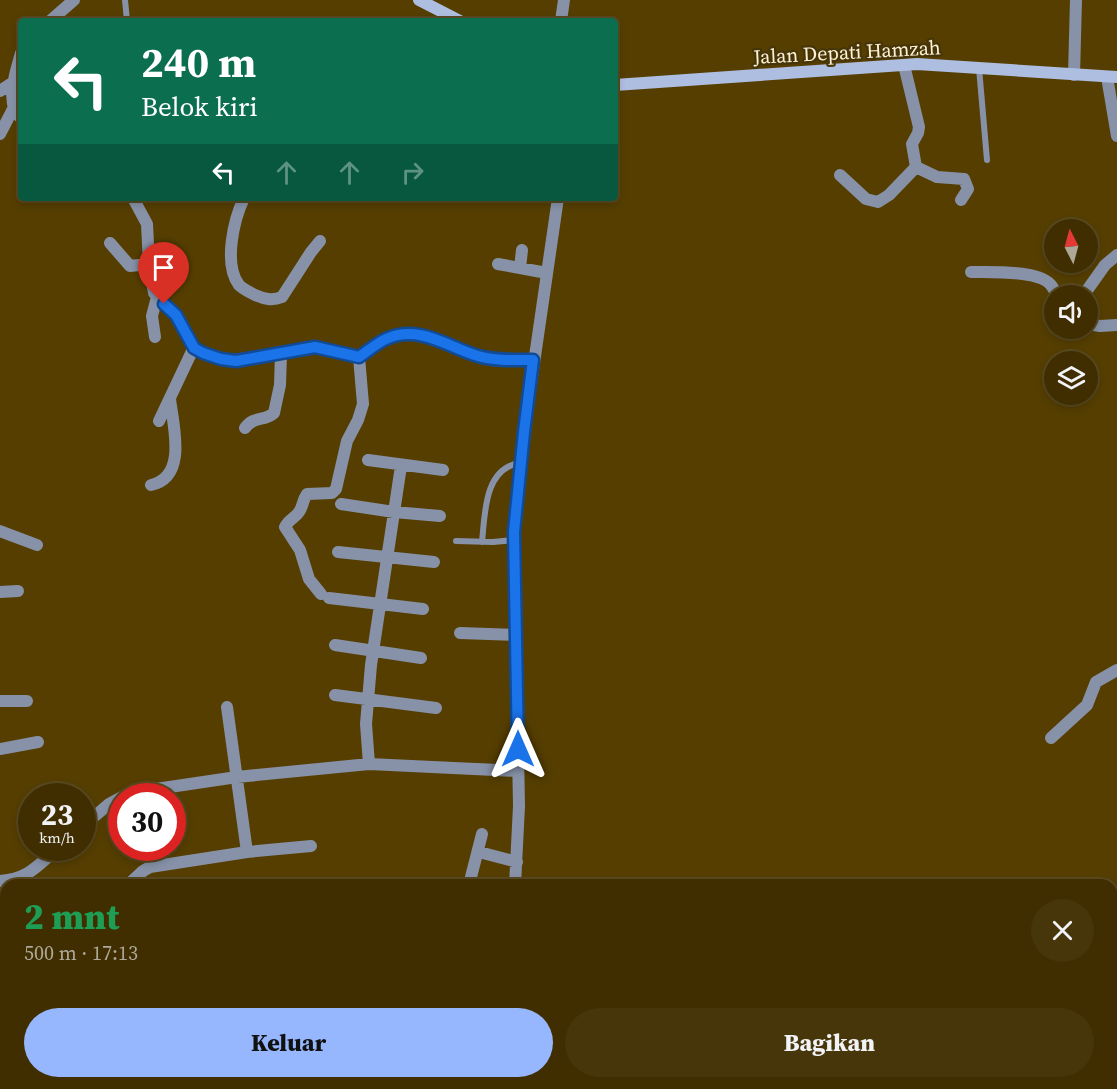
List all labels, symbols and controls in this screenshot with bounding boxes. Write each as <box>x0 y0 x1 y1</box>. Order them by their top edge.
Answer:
text: 240 m <box>141 33 256 91</box>
street label: Jalan Depati Hamzah <box>752 33 941 71</box>
icon: left <box>42 42 120 120</box>
text: Belok kiri <box>141 88 257 125</box>
icon: left <box>207 156 240 189</box>
icon: ahead <box>270 156 303 189</box>
icon: ahead <box>333 156 366 189</box>
icon: right <box>396 156 429 189</box>
north arrow <box>1044 219 1098 273</box>
map controls <box>1044 219 1098 405</box>
pin <box>138 242 189 304</box>
icon: arrive <box>147 251 180 284</box>
button: sound <box>1044 285 1098 339</box>
button: layers <box>1044 351 1098 405</box>
position arrow <box>486 717 550 781</box>
speed limit sign: 30 <box>108 783 186 861</box>
text: 23 <box>41 794 73 835</box>
text: km/h <box>39 827 75 848</box>
text: 2 mnt <box>24 892 119 941</box>
button: close <box>1031 899 1094 962</box>
text: 500 m · 17:13 <box>24 939 138 967</box>
button: Keluar <box>24 1008 553 1077</box>
button: Bagikan <box>565 1008 1094 1077</box>

